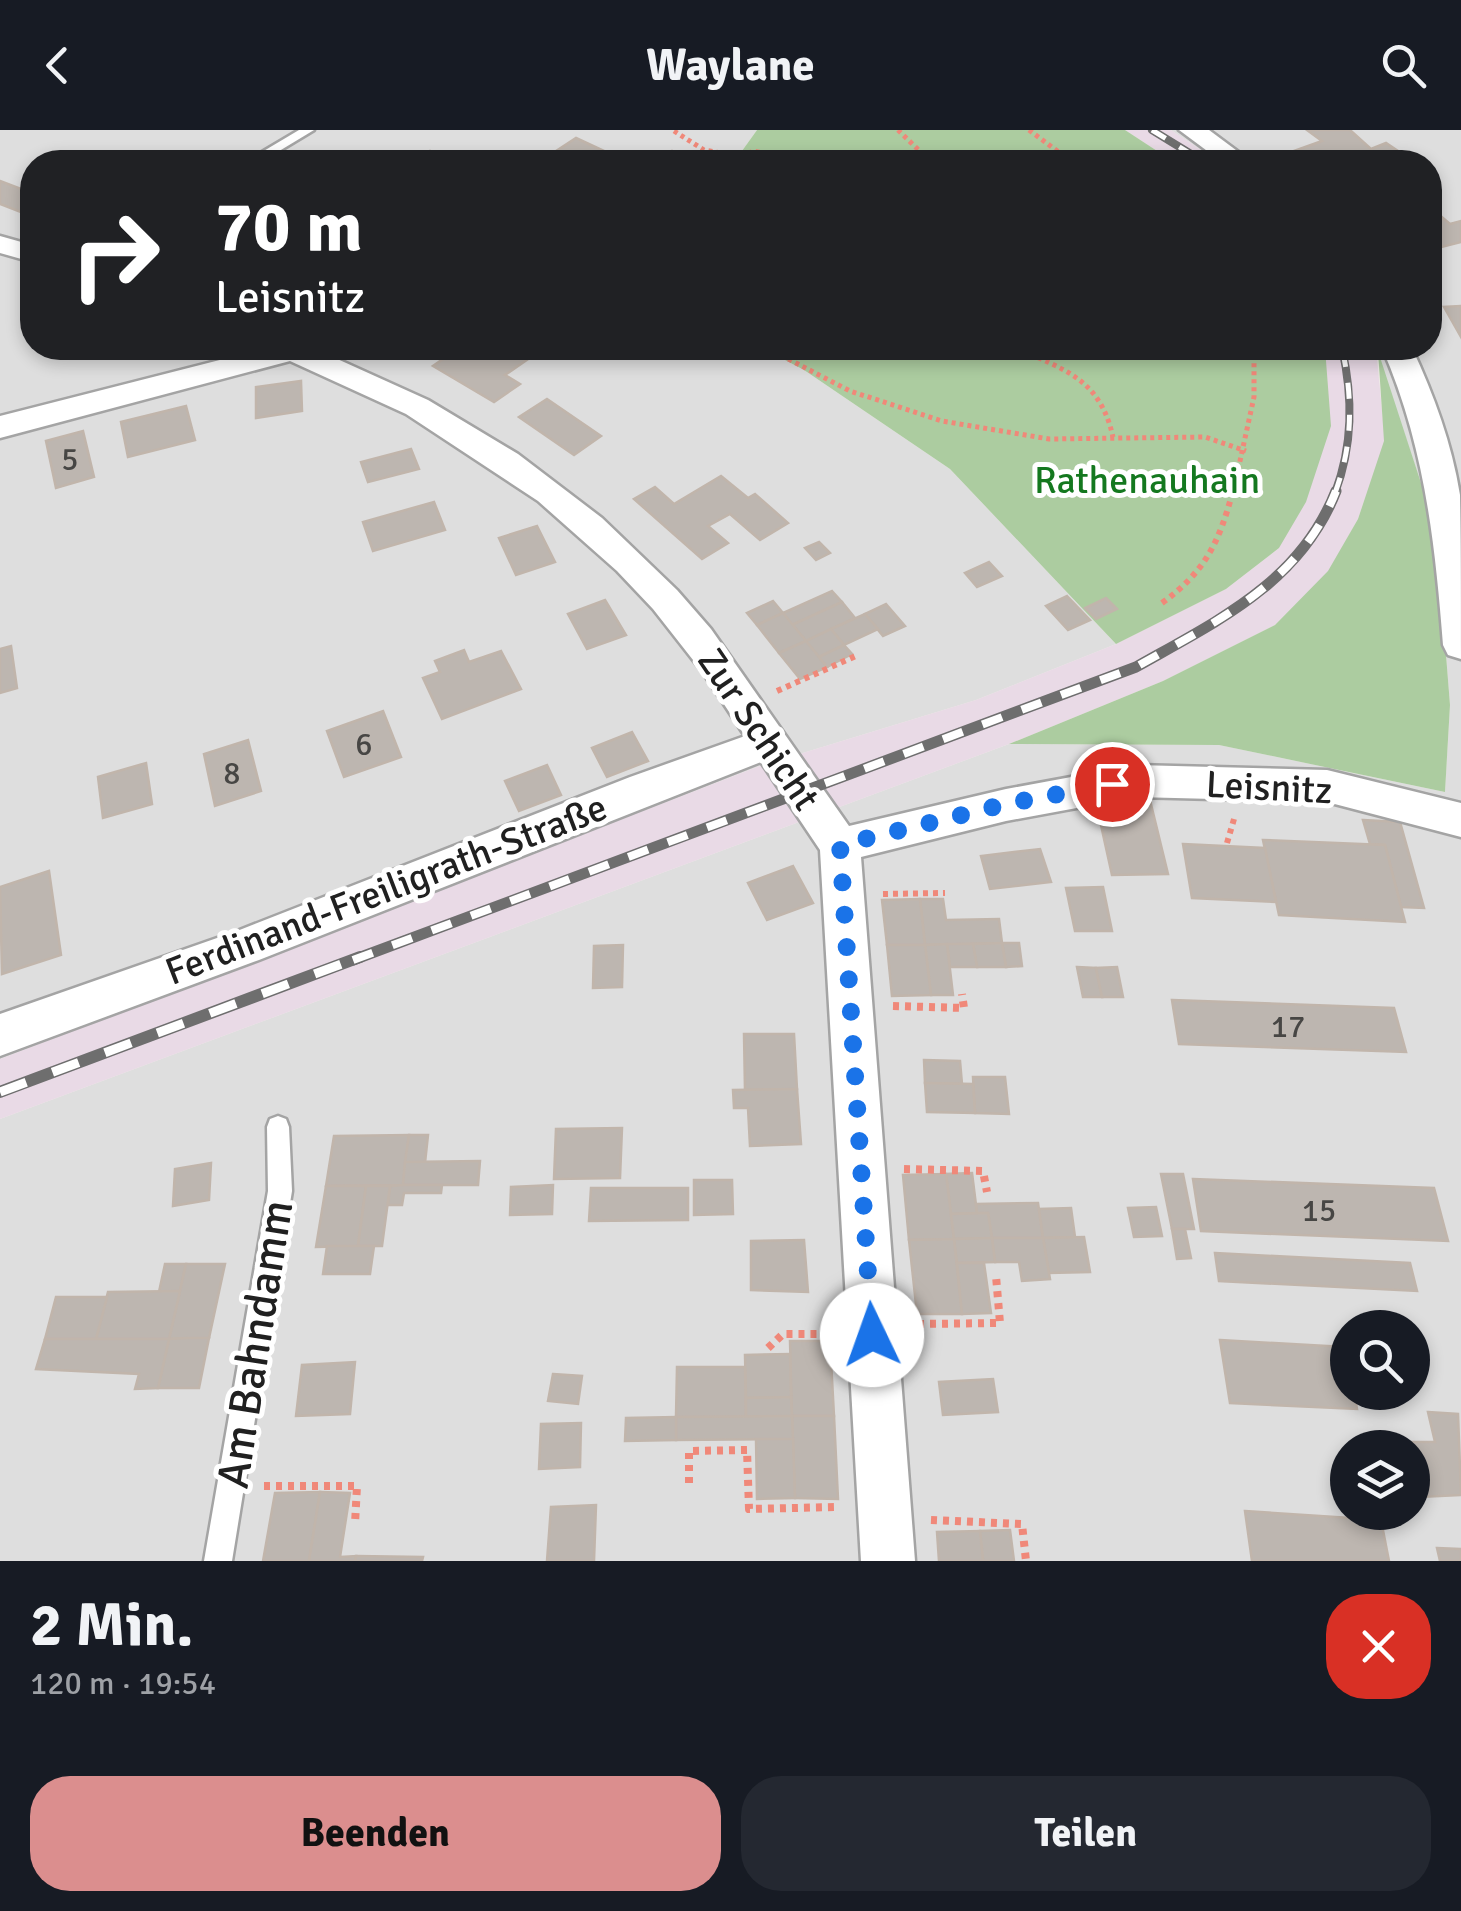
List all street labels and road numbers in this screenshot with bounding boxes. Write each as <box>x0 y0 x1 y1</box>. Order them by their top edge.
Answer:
street label: Zur Schicht <box>687 639 830 819</box>
street label: Leisnitz <box>1205 761 1333 814</box>
street label: Ferdinand-Freiligrath-Straße <box>159 784 613 995</box>
street label: Am Bahndamm <box>206 1196 305 1492</box>

